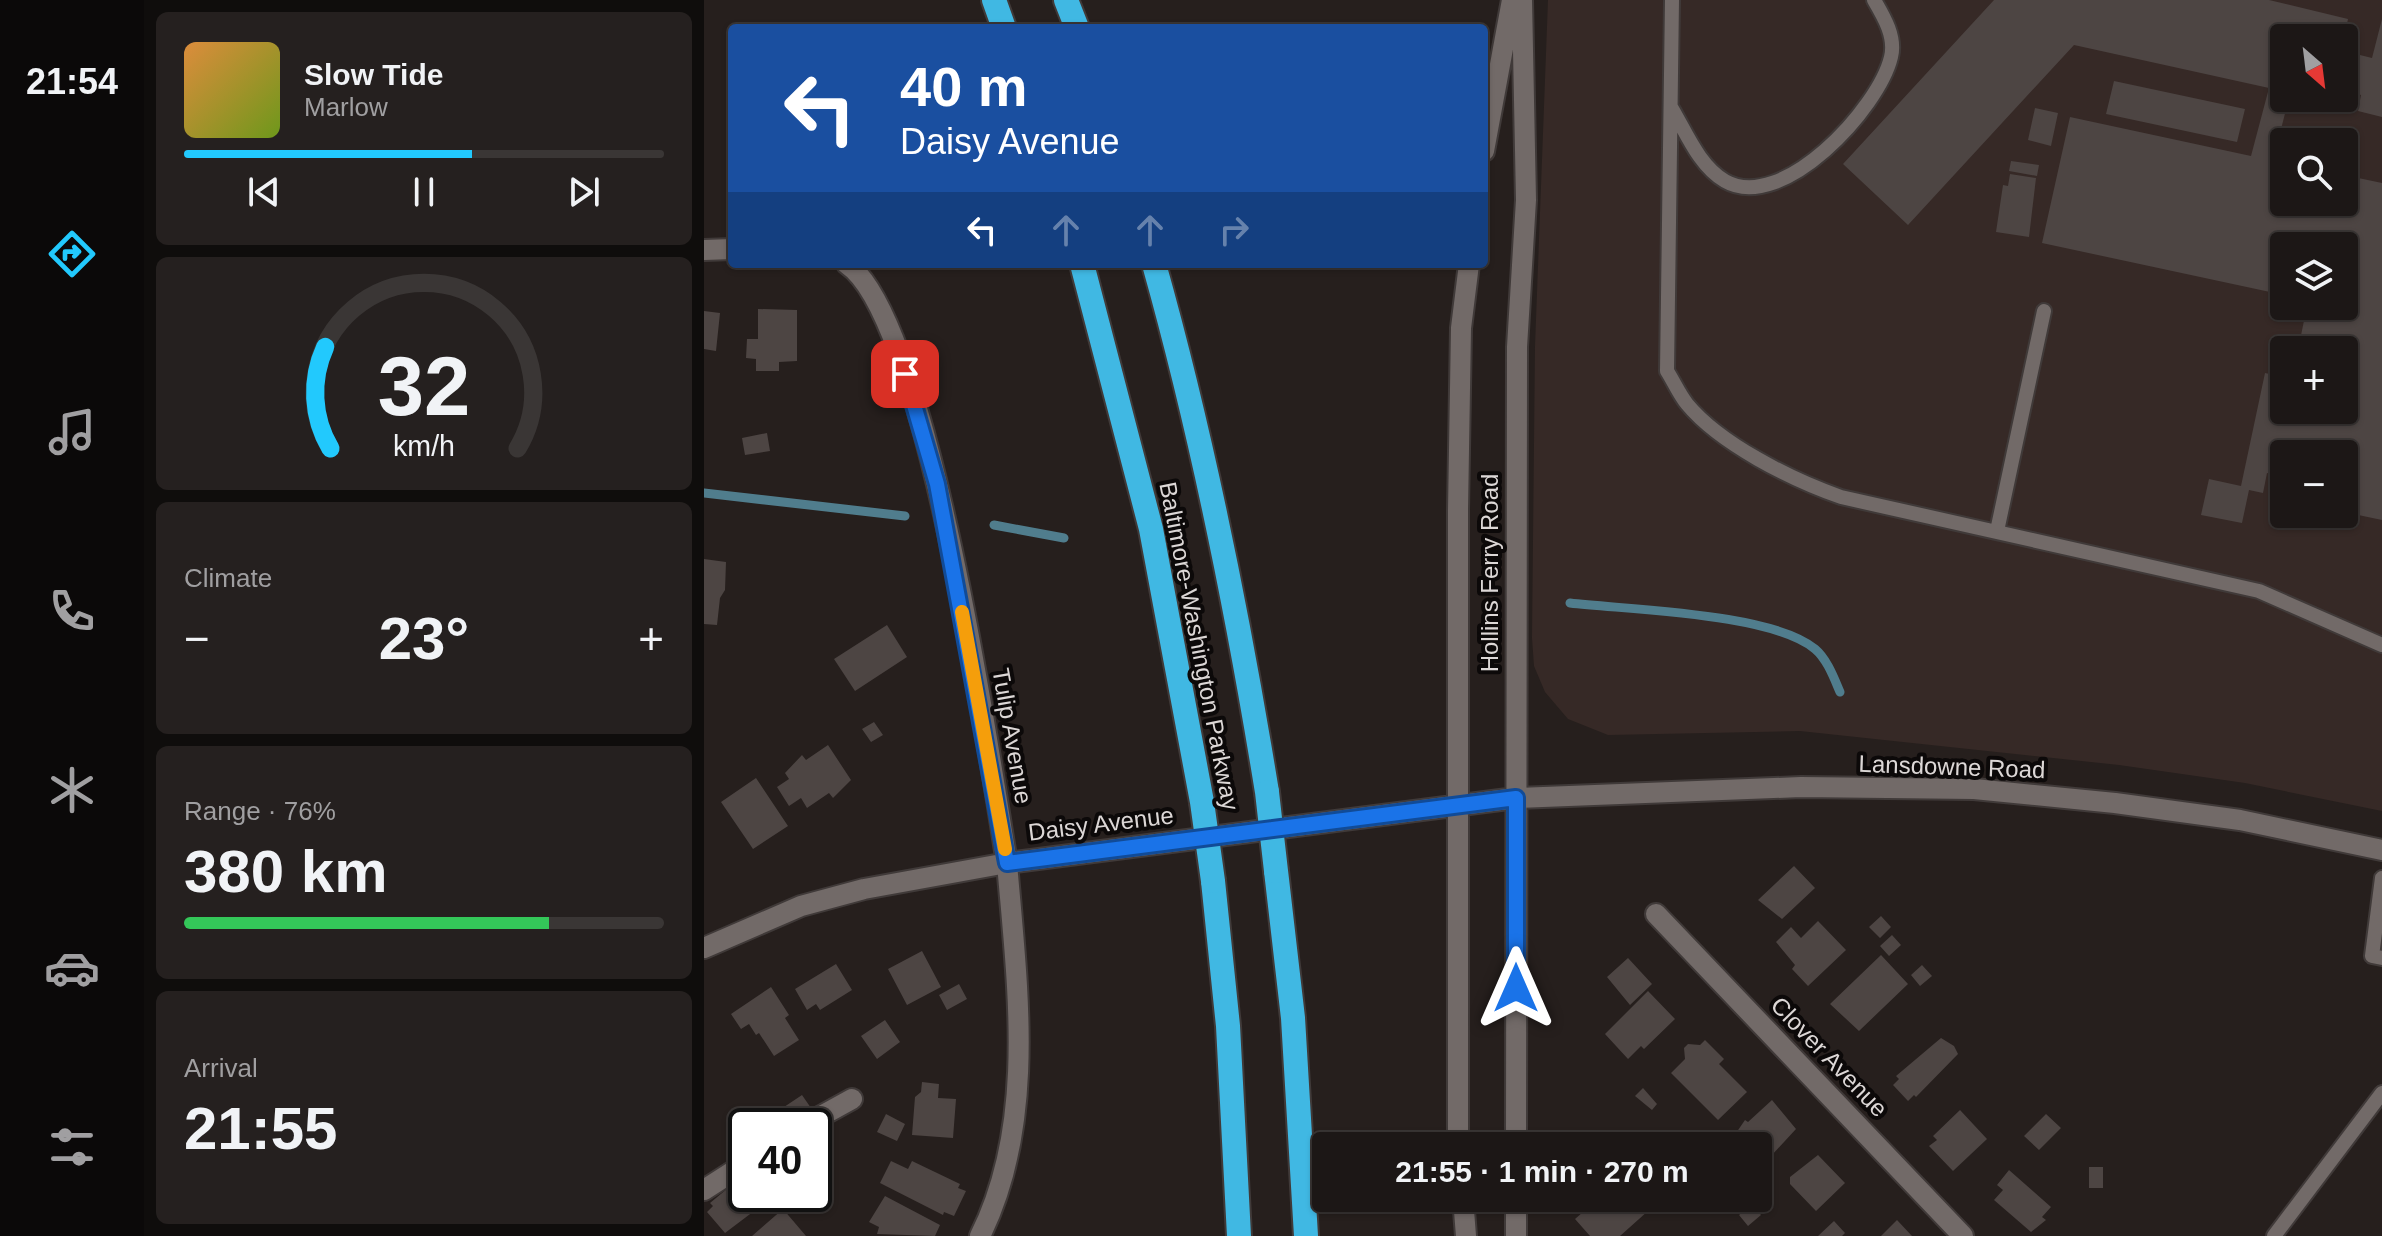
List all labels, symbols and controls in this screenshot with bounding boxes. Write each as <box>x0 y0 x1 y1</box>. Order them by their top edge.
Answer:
north arrow <box>2270 24 2358 112</box>
map controls <box>2270 24 2358 528</box>
text: 40 m <box>900 55 1028 118</box>
icon: left <box>768 56 872 160</box>
text: Slow Tide <box>304 58 443 91</box>
text: 21:54 <box>26 61 118 102</box>
text: Marlow <box>304 92 388 122</box>
text: Daisy Avenue <box>900 121 1119 162</box>
button: search <box>2270 128 2358 216</box>
icon: previous <box>242 170 286 214</box>
icon: pause <box>402 170 446 214</box>
icon: next <box>562 170 606 214</box>
icon: left <box>960 208 1004 252</box>
icon: ahead <box>1044 208 1088 252</box>
icon: ahead <box>1128 208 1172 252</box>
icon: right <box>1212 208 1256 252</box>
icon: directions <box>44 226 100 282</box>
button: layers <box>2270 232 2358 320</box>
button: + <box>2270 336 2358 424</box>
text: 32 <box>378 340 470 433</box>
pin <box>871 340 939 408</box>
icon: arrive <box>883 352 927 396</box>
icon: music <box>44 404 100 460</box>
text: km/h <box>393 430 455 462</box>
button: − <box>2270 440 2358 528</box>
street label: Hollins Ferry Road <box>1476 474 1503 672</box>
street label: Baltimore-Washington Parkway <box>1154 479 1245 812</box>
text: Climate <box>184 563 272 593</box>
icon: phone <box>44 583 100 639</box>
text: 23° <box>379 605 469 672</box>
text: − <box>184 614 210 663</box>
text: + <box>638 614 664 663</box>
street label: Tulip Avenue <box>987 666 1038 806</box>
street label: Lansdowne Road <box>1858 750 2046 783</box>
icon: climate <box>44 762 100 818</box>
text: Range · 76% <box>184 796 336 826</box>
street label: Daisy Avenue <box>1027 801 1175 846</box>
text: 380 km <box>184 838 388 905</box>
icon: car <box>44 940 100 996</box>
position arrow <box>1474 946 1558 1030</box>
street label: Clover Avenue <box>1766 991 1893 1122</box>
text: Arrival <box>184 1053 258 1083</box>
text: 21:55 <box>184 1095 337 1162</box>
speed limit sign: 40 <box>728 1108 832 1212</box>
icon: filters <box>44 1119 100 1175</box>
text: 21:55 · 1 min · 270 m <box>1395 1155 1689 1188</box>

